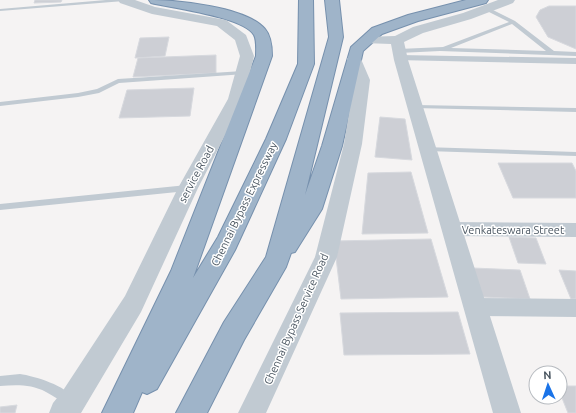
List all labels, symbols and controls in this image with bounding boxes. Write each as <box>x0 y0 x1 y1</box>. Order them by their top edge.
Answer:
street label: Chennai Bypass Expressway <box>209 139 280 268</box>
street label: service Road <box>176 144 216 204</box>
street label: Venkateswara Street <box>462 224 565 236</box>
street label: Chennai Bypass Service Road <box>262 252 330 386</box>
north arrow <box>528 365 568 405</box>
text: N <box>543 369 552 381</box>

